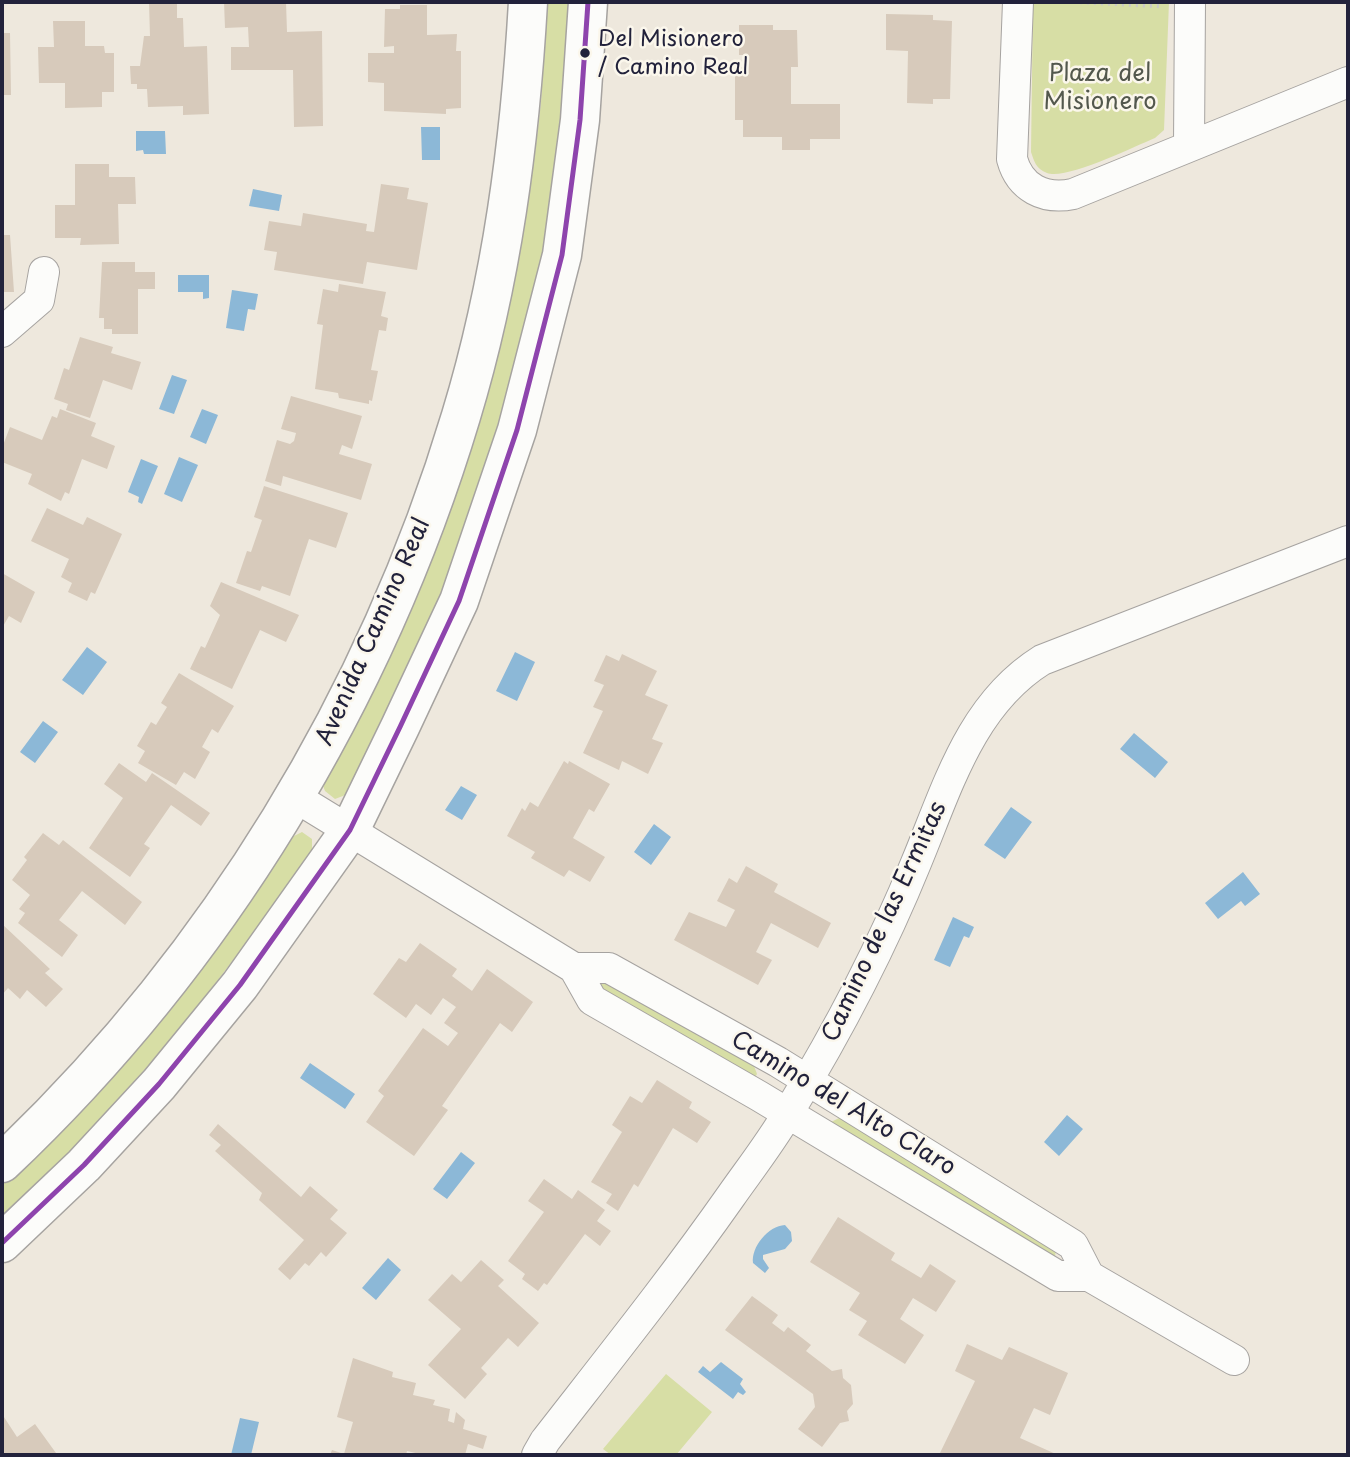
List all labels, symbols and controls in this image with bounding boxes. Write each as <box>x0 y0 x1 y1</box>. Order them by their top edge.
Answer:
place label: Del Misionero / Camino Real <box>598 27 748 78</box>
marker: Del Misionero / Camino Real <box>578 46 592 60</box>
park label: Plaza del Misionero <box>1043 60 1157 116</box>
street label: Avenida Camino Real <box>311 514 437 750</box>
street label: Camino de las Ermitas <box>817 797 953 1047</box>
street label: Camino del Alto Claro <box>726 1026 960 1182</box>

